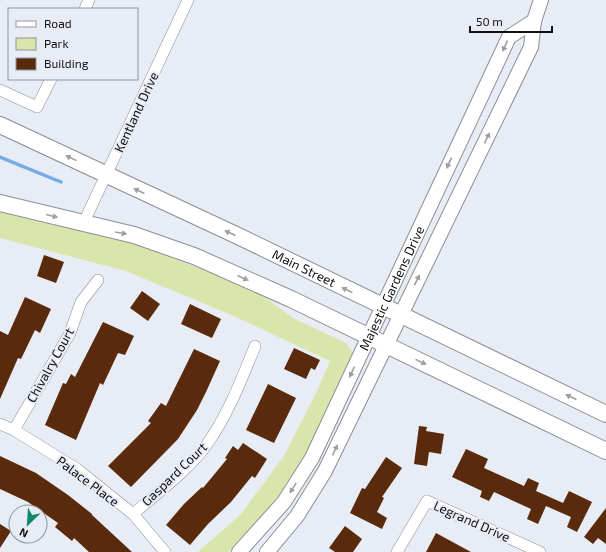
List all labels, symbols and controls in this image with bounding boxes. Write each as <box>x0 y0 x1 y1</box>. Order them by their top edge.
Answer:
legend <box>8 8 138 80</box>
scale bar <box>470 8 552 34</box>
text: 50 m <box>476 14 503 28</box>
text: Road <box>44 16 72 30</box>
text: Park <box>44 36 69 50</box>
one-way arrow <box>502 40 508 51</box>
text: Building <box>44 56 89 70</box>
street label: Kentland Drive <box>110 69 162 155</box>
one-way arrow <box>484 133 490 144</box>
one-way arrow <box>65 155 77 162</box>
one-way arrow <box>446 158 452 169</box>
one-way arrow <box>134 188 145 194</box>
one-way arrow <box>46 214 58 220</box>
street label: Majestic Gardens Drive <box>356 223 428 353</box>
one-way arrow <box>115 230 128 236</box>
one-way arrow <box>225 230 236 236</box>
street label: Main Street <box>270 246 338 290</box>
one-way arrow <box>237 275 249 281</box>
one-way arrow <box>414 275 420 286</box>
one-way arrow <box>341 286 353 293</box>
street label: Chivalry Court <box>23 325 77 405</box>
one-way arrow <box>416 359 427 365</box>
one-way arrow <box>349 366 355 377</box>
one-way arrow <box>565 394 576 400</box>
street label: Gaspard Court <box>138 439 210 509</box>
one-way arrow <box>332 445 338 456</box>
street label: Palace Place <box>54 452 122 510</box>
one-way arrow <box>290 482 297 493</box>
street label: Legrand Drive <box>431 497 513 545</box>
north arrow <box>8 504 48 544</box>
text: N <box>17 526 30 541</box>

